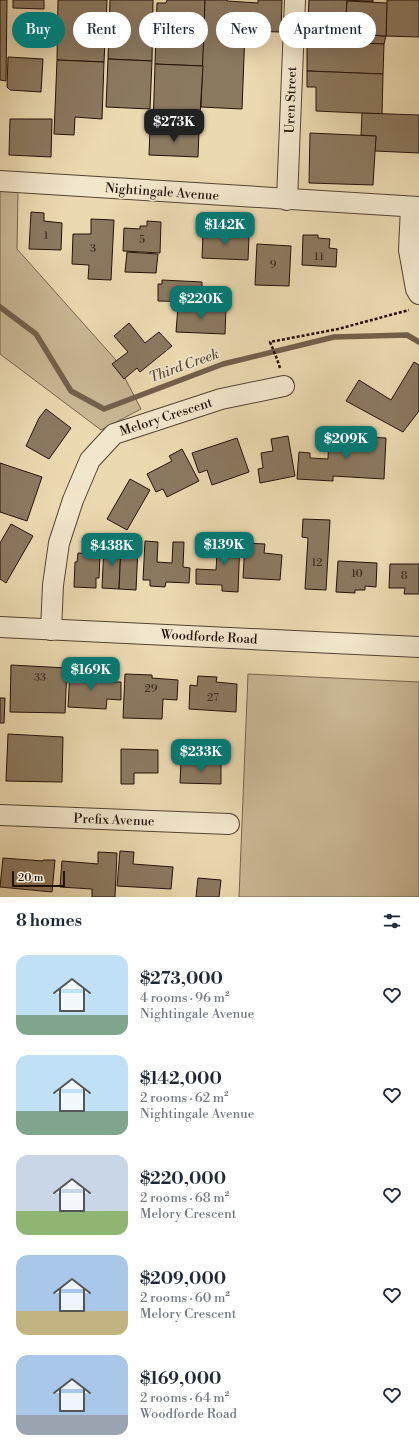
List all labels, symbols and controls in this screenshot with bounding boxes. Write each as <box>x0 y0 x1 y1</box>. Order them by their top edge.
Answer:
chip: Buy <box>12 12 65 48</box>
chip: Rent <box>73 12 131 48</box>
chip: Filters <box>139 12 208 48</box>
chip: New <box>216 12 271 48</box>
chip: Apartment <box>279 12 376 48</box>
street label: Uren Street <box>282 66 300 134</box>
pin: $273K <box>146 109 202 143</box>
text: $273K <box>153 114 195 130</box>
street label: Nightingale Avenue <box>104 180 220 204</box>
pin: $142K <box>197 212 253 246</box>
text: $142K <box>205 217 245 233</box>
house number: 1 <box>44 229 49 243</box>
house number: 5 <box>139 233 145 247</box>
house number: 3 <box>90 242 96 256</box>
house number: 11 <box>314 250 324 264</box>
house number: 9 <box>270 258 277 272</box>
pin: $220K <box>173 286 229 320</box>
text: $220K <box>179 291 223 307</box>
water label: Third Creek <box>146 345 222 387</box>
street label: Melory Crescent <box>118 394 215 440</box>
pin: $209K <box>318 426 374 460</box>
text: $209K <box>324 431 368 447</box>
pin: $139K <box>196 532 252 566</box>
pin: $438K <box>84 533 140 567</box>
text: $139K <box>204 537 244 553</box>
text: $438K <box>90 538 134 554</box>
house number: 12 <box>311 556 323 570</box>
house number: 10 <box>351 567 363 581</box>
house number: 8 <box>401 569 408 583</box>
street label: Woodforde Road <box>159 626 258 648</box>
pin: $169K <box>63 657 119 691</box>
text: $169K <box>71 662 111 678</box>
house number: 33 <box>34 671 46 685</box>
house number: 29 <box>145 682 158 696</box>
house number: 27 <box>207 691 219 705</box>
pin: $233K <box>173 739 229 773</box>
text: $233K <box>180 744 222 760</box>
street label: Prefix Avenue <box>73 811 155 829</box>
scale bar <box>12 869 65 888</box>
text: 20 m <box>18 871 43 885</box>
text: 8 homes <box>16 910 82 932</box>
icon: filters <box>381 910 403 932</box>
text: $273,000 <box>140 968 223 990</box>
icon: home <box>48 971 96 1019</box>
icon: heart <box>381 984 403 1006</box>
text: 4 rooms · 96 m² <box>140 990 229 1006</box>
text: Nightingale Avenue <box>140 1006 254 1022</box>
text: $142,000 <box>140 1068 222 1090</box>
icon: home <box>48 1071 96 1119</box>
icon: heart <box>381 1084 403 1106</box>
text: 2 rooms · 62 m² <box>140 1090 229 1106</box>
text: Nightingale Avenue <box>140 1106 254 1122</box>
text: $220,000 <box>140 1168 226 1190</box>
icon: home <box>48 1171 96 1219</box>
icon: heart <box>381 1184 403 1206</box>
text: 2 rooms · 68 m² <box>140 1190 229 1206</box>
text: Melory Crescent <box>140 1206 236 1222</box>
text: $209,000 <box>140 1268 226 1290</box>
icon: home <box>48 1271 96 1319</box>
icon: heart <box>381 1284 403 1306</box>
text: 2 rooms · 60 m² <box>140 1290 230 1306</box>
text: Melory Crescent <box>140 1306 236 1322</box>
text: $169,000 <box>140 1368 221 1390</box>
icon: home <box>48 1371 96 1419</box>
icon: heart <box>381 1384 403 1406</box>
text: 2 rooms · 64 m² <box>140 1390 229 1406</box>
text: Woodforde Road <box>140 1406 237 1422</box>

